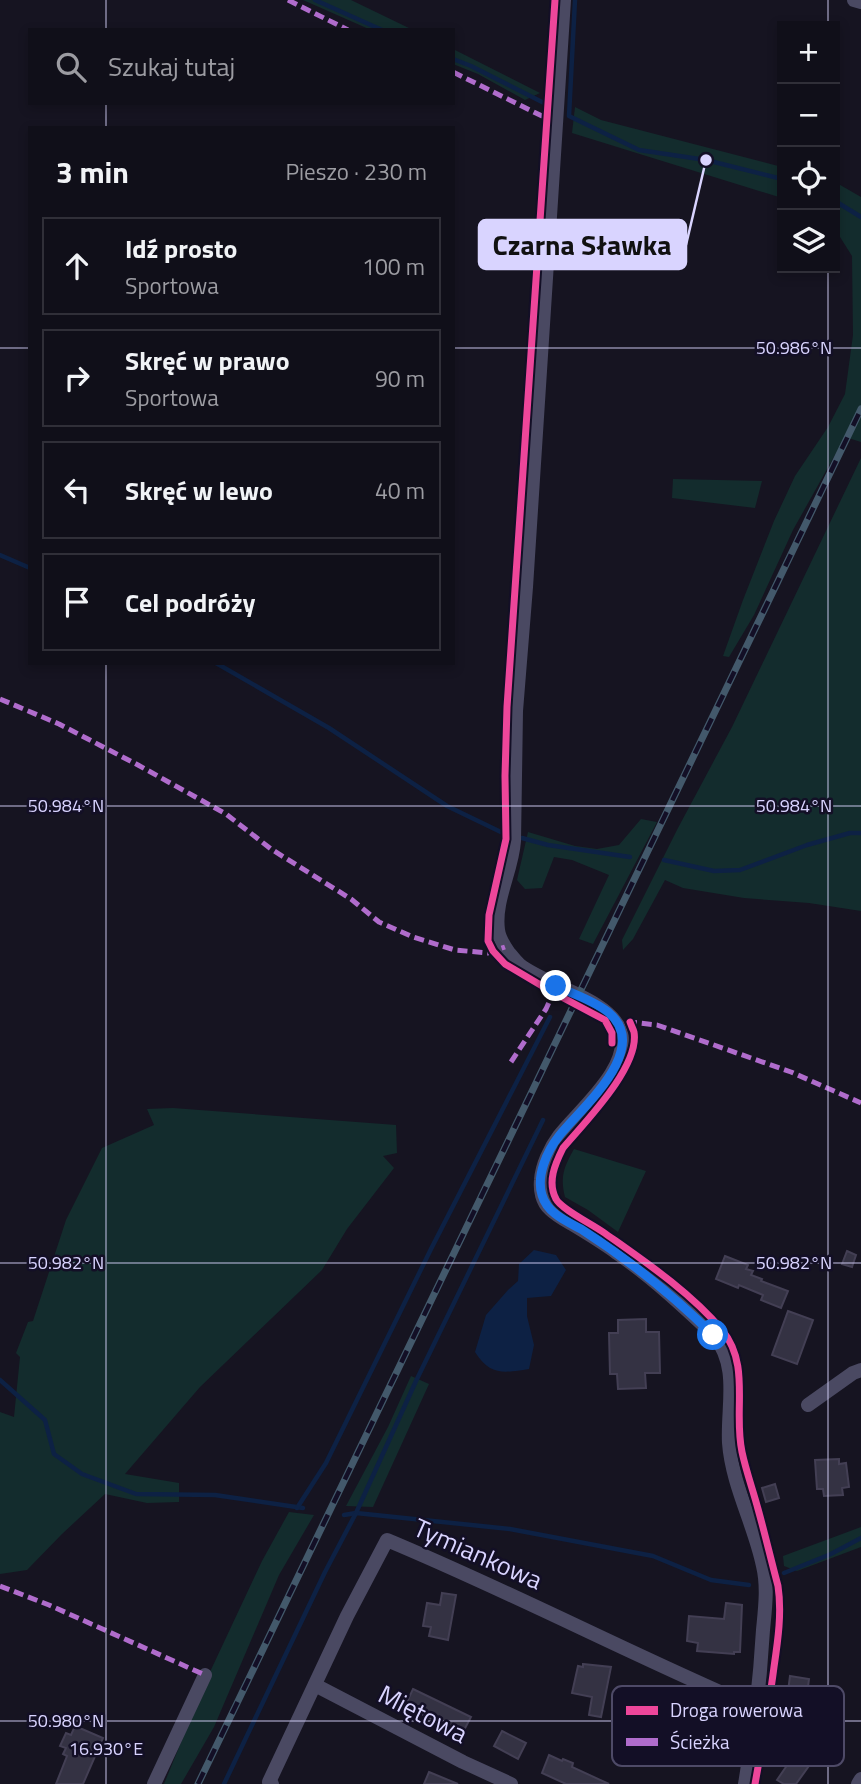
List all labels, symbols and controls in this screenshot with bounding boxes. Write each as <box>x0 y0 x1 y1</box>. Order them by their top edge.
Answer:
map controls <box>777 21 840 273</box>
button: + <box>777 21 840 84</box>
search box <box>28 28 455 105</box>
text: Szukaj tutaj <box>108 47 235 86</box>
icon: search <box>52 48 90 86</box>
button: − <box>777 84 840 147</box>
button: locate <box>777 147 840 210</box>
text: 3 min <box>56 149 129 195</box>
text: Pieszo · 230 m <box>285 154 427 189</box>
button: layers <box>777 210 840 273</box>
callout: Czarna Sławka <box>479 220 686 269</box>
text: Czarna Sławka <box>492 223 672 266</box>
text: Idź prosto <box>125 229 237 268</box>
icon: ahead <box>58 247 96 285</box>
text: 100 m <box>362 249 425 284</box>
text: Sportowa <box>125 268 219 303</box>
text: 50.986°N <box>756 334 832 361</box>
text: Skręć w prawo <box>125 341 290 380</box>
icon: right <box>58 359 96 397</box>
text: 90 m <box>375 361 425 396</box>
text: Sportowa <box>125 380 219 415</box>
icon: left <box>58 471 96 509</box>
text: Skręć w lewo <box>125 471 273 510</box>
text: 40 m <box>375 473 425 508</box>
icon: arrive <box>58 583 96 621</box>
text: Cel podróży <box>125 583 255 622</box>
text: 50.984°N <box>28 792 104 819</box>
text: 50.984°N <box>756 792 832 819</box>
route end <box>540 970 571 1001</box>
text: 50.982°N <box>28 1249 104 1276</box>
text: 50.982°N <box>756 1249 832 1276</box>
route start <box>697 1319 728 1350</box>
street label: Tymiankowa <box>408 1508 549 1599</box>
street label: Miętowa <box>372 1674 475 1753</box>
legend <box>612 1686 844 1766</box>
text: Droga rowerowa <box>670 1695 803 1724</box>
text: 50.980°N <box>28 1707 104 1734</box>
text: Ścieżka <box>670 1727 730 1756</box>
text: 16.930°E <box>69 1735 143 1762</box>

